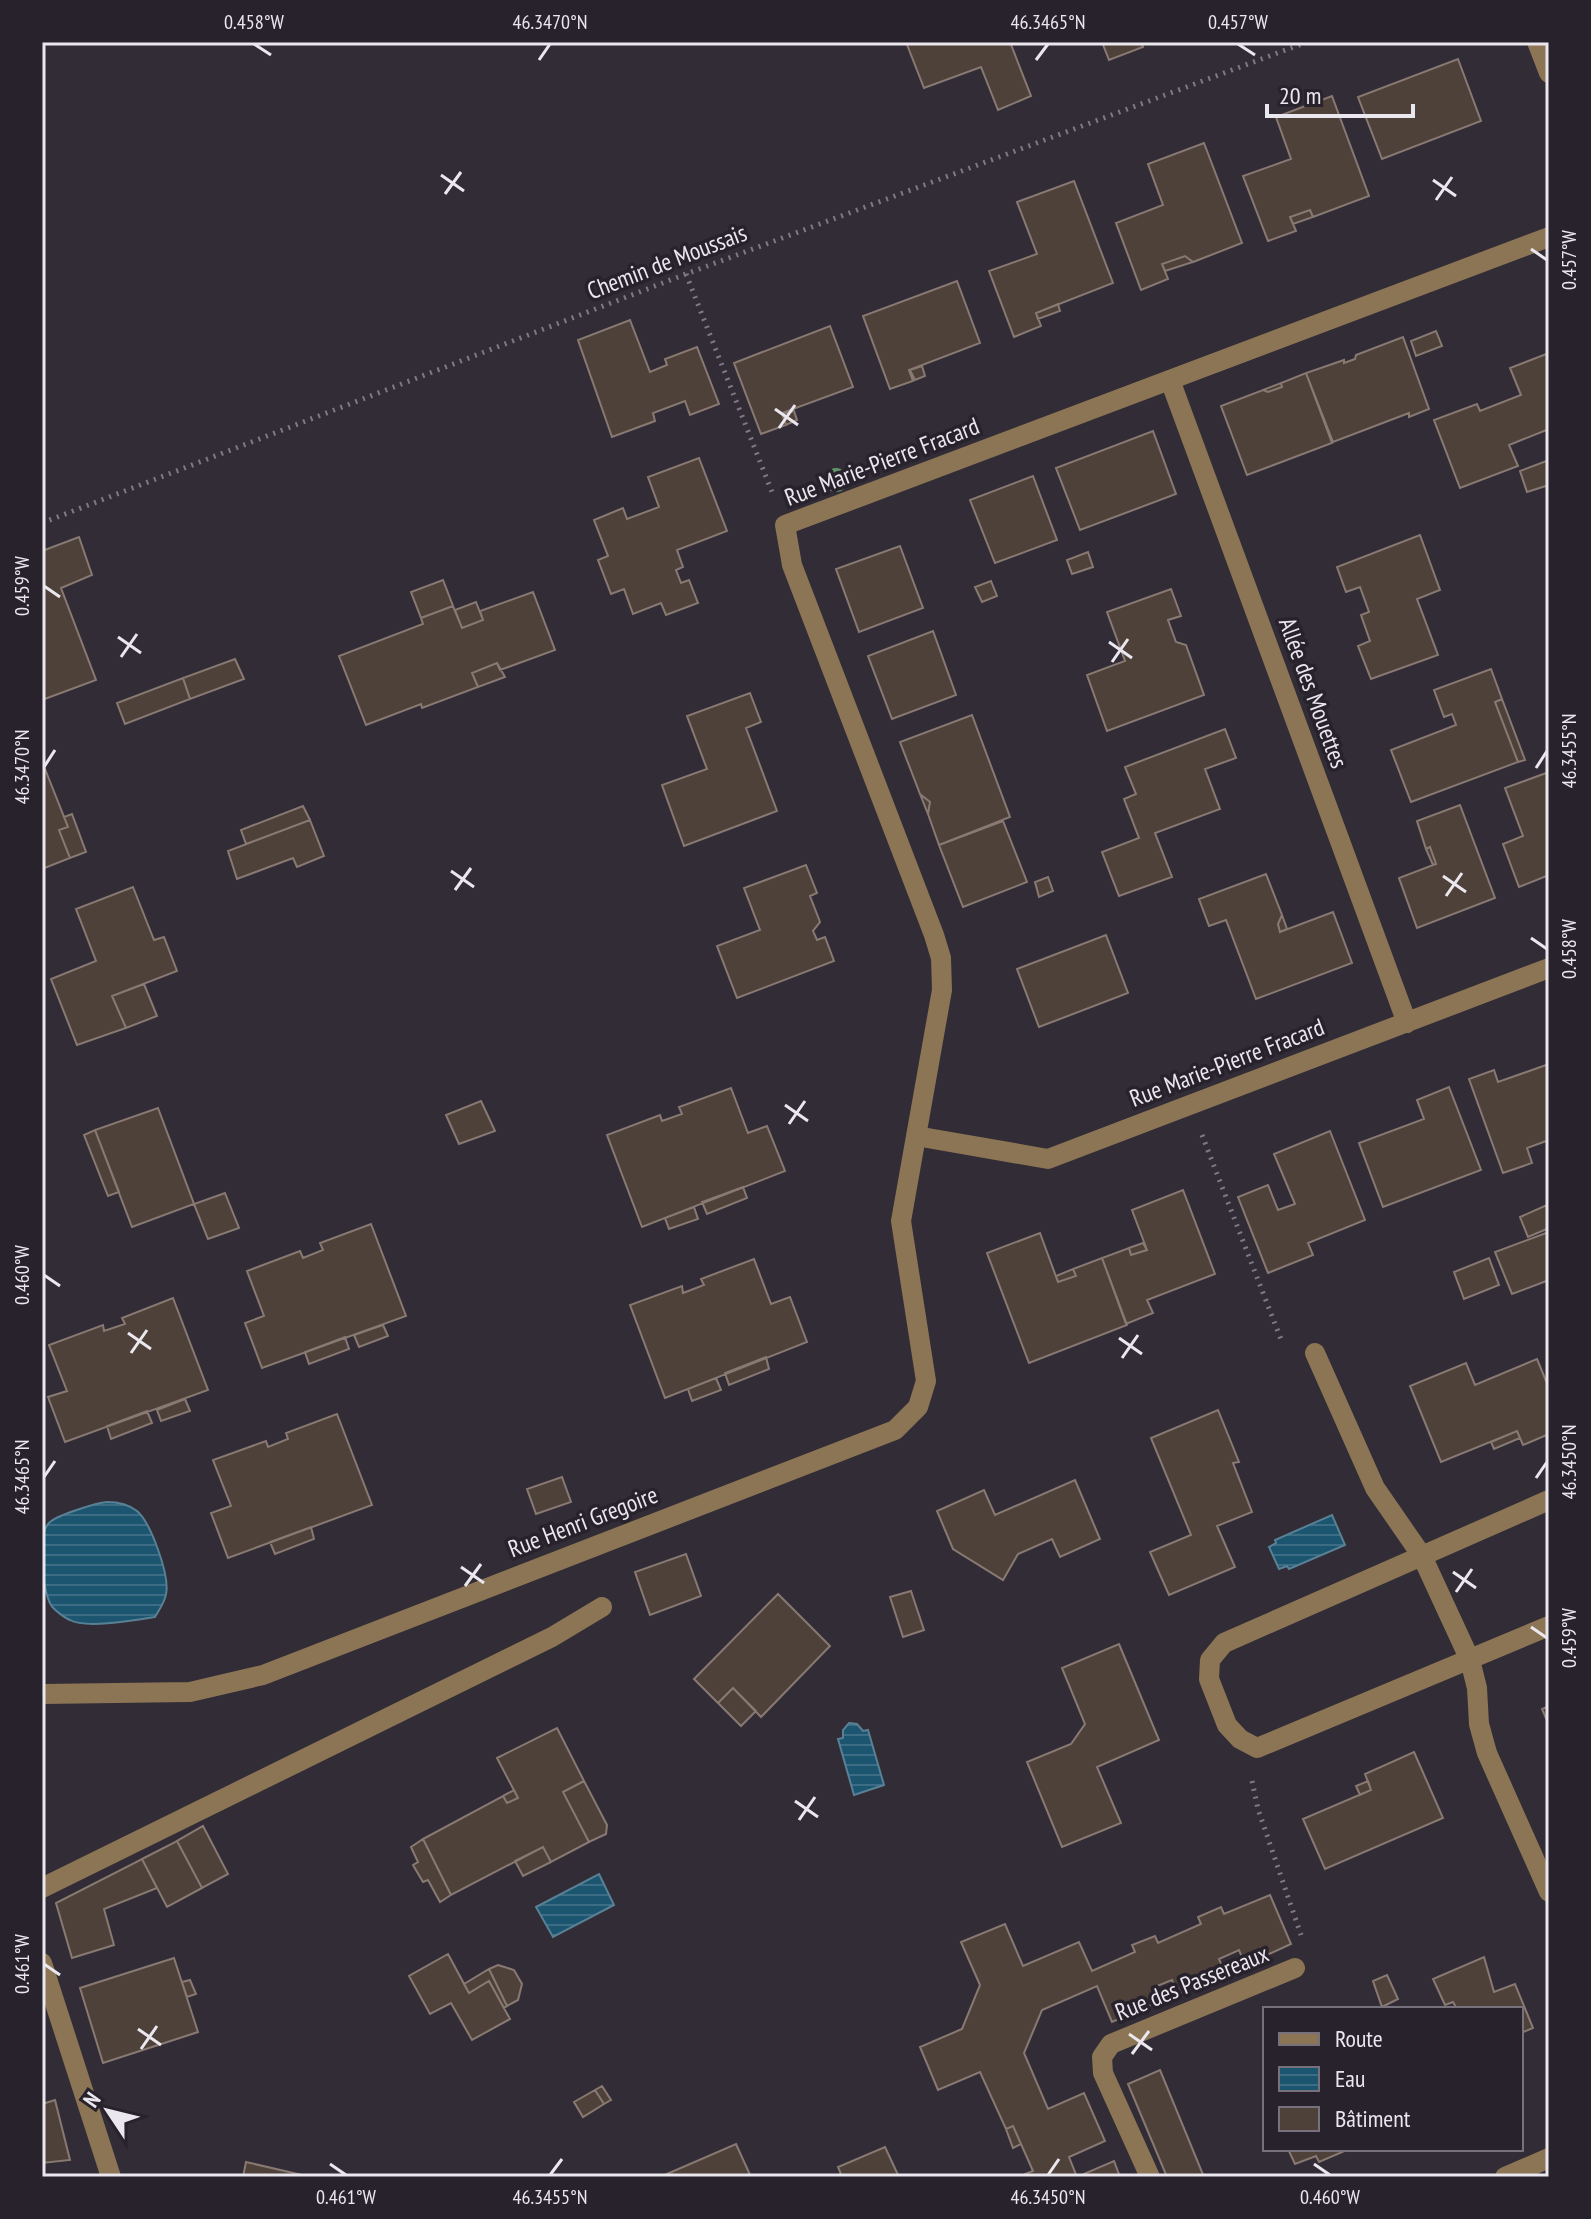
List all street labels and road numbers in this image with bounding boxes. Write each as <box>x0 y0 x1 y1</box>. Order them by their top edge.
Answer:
street label: Chemin de Moussais <box>583 217 751 306</box>
street label: Rue Marie-Pierre Fracard <box>780 410 983 513</box>
street label: Allée des Mouettes <box>1272 613 1355 772</box>
street label: Rue Marie-Pierre Fracard <box>1125 1011 1328 1114</box>
street label: Rue Henri Gregoire <box>504 1479 662 1564</box>
street label: Rue des Passereaux <box>1111 1938 1273 2027</box>

